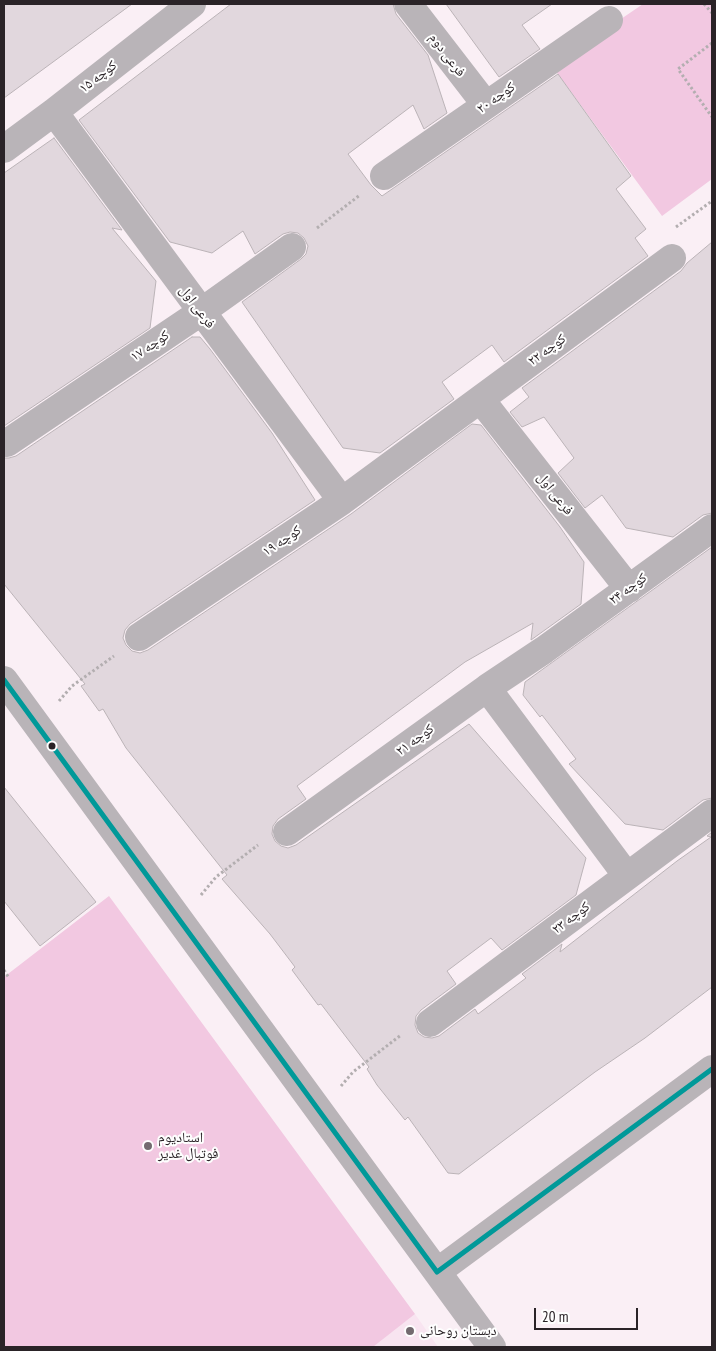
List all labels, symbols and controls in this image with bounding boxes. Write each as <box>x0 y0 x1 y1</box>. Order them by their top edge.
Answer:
street label: فرعی دوم <box>425 30 469 80</box>
street label: کوچه ۱۵ <box>76 57 120 97</box>
street label: کوچه ۲۰ <box>474 79 518 117</box>
street label: فرعی اول <box>175 282 219 332</box>
street label: کوچه ۱۷ <box>127 327 173 365</box>
street label: کوچه ۲۲ <box>525 331 569 369</box>
street label: فرعی اول <box>533 469 577 519</box>
street label: کوچه ۱۹ <box>259 522 305 560</box>
street label: کوچه ۲۴ <box>606 570 650 608</box>
street label: کوچه ۲۱ <box>393 721 437 759</box>
unlabelled marker <box>47 741 57 751</box>
street label: کوچه ۲۳ <box>549 898 593 938</box>
place label: استادیوم فوتبال غدیر <box>158 1130 218 1162</box>
marker: استادیوم فوتبال غدیر <box>142 1140 154 1152</box>
scale bar <box>536 1298 640 1330</box>
text: 20 m <box>542 1307 568 1326</box>
place label: دبستان روحانی <box>420 1323 497 1339</box>
marker: دبستان روحانی <box>404 1325 416 1337</box>

